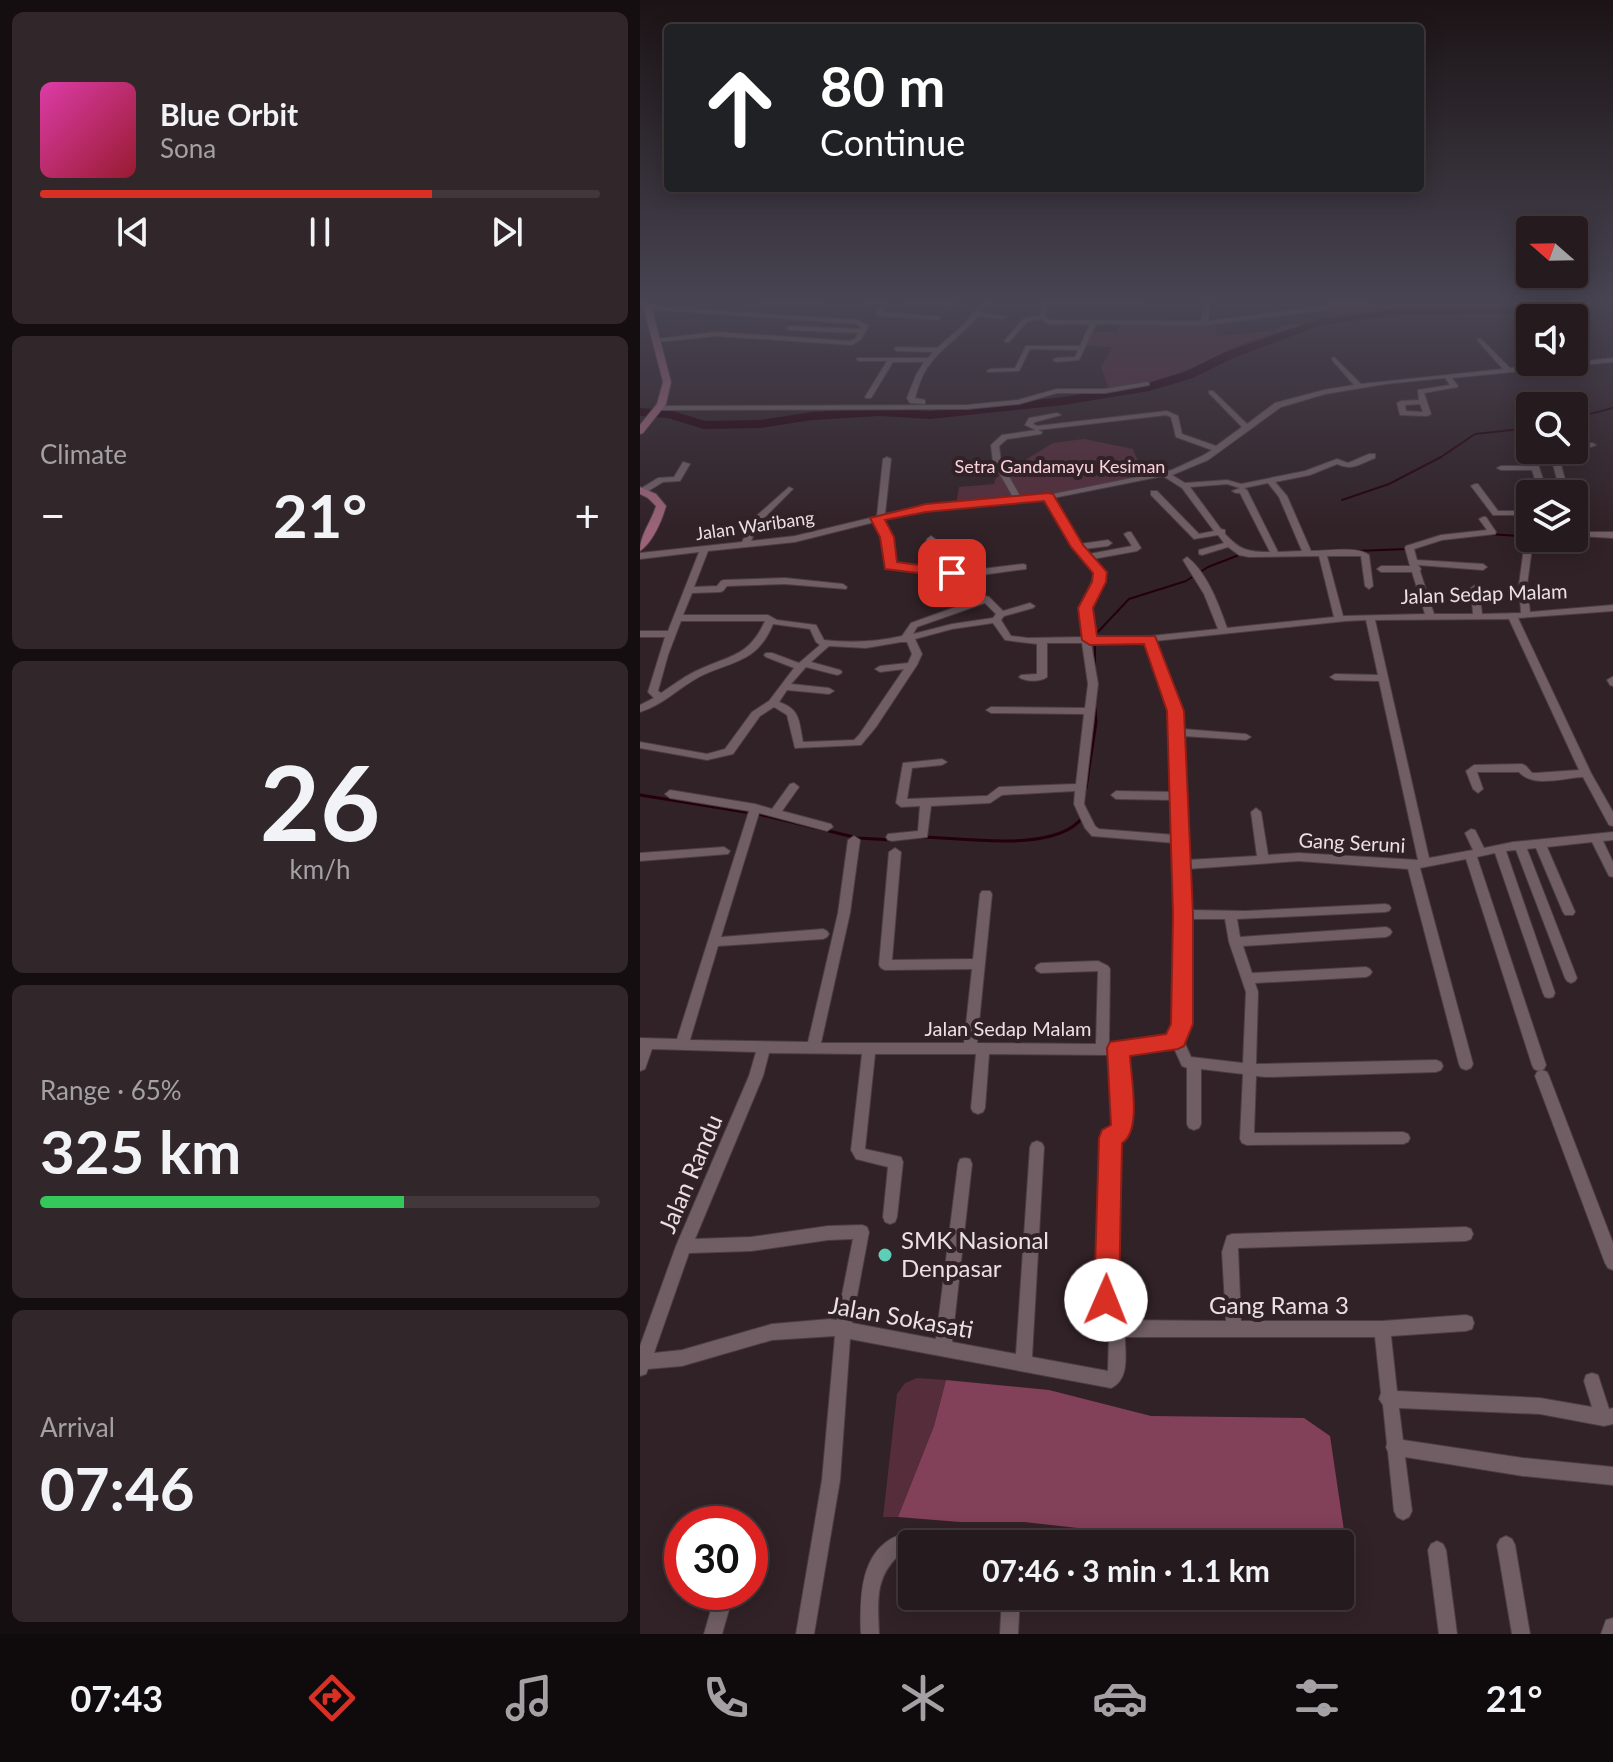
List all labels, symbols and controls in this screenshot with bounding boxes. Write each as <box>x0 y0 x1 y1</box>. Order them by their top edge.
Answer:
text: 80 m <box>820 52 945 119</box>
icon: ahead <box>688 56 792 160</box>
text: Blue Orbit <box>160 96 298 132</box>
text: Continue <box>820 120 965 164</box>
text: Sona <box>160 132 216 164</box>
icon: previous <box>111 210 155 254</box>
icon: pause <box>298 210 342 254</box>
icon: next <box>485 210 529 254</box>
north arrow <box>1516 216 1588 288</box>
map controls <box>1516 216 1588 552</box>
button: sound <box>1516 304 1588 376</box>
button: search <box>1516 392 1588 464</box>
text: Climate <box>40 438 127 470</box>
park label: Setra Gandamayu Kesiman <box>955 455 1165 477</box>
text: 21° <box>273 479 367 551</box>
button: layers <box>1516 480 1588 552</box>
text: − <box>40 489 66 541</box>
text: + <box>574 489 600 541</box>
street label: Jalan Waribang <box>694 506 816 544</box>
pin <box>918 539 986 607</box>
icon: arrive <box>930 551 974 595</box>
street label: Jalan Sedap Malam <box>1400 578 1568 608</box>
text: 26 <box>260 738 380 863</box>
street label: Gang Seruni <box>1298 827 1406 857</box>
text: km/h <box>290 853 350 885</box>
street label: Jalan Sedap Malam <box>924 1016 1092 1040</box>
text: Range · 65% <box>40 1074 182 1106</box>
street label: Jalan Randu <box>652 1110 728 1237</box>
text: 325 km <box>40 1115 241 1187</box>
place label: SMK Nasional Denpasar <box>901 1225 1049 1282</box>
marker: SMK Nasional Denpasar <box>876 1246 894 1264</box>
position arrow <box>1064 1258 1148 1342</box>
street label: Jalan Sokasati <box>827 1290 976 1344</box>
street label: Gang Rama 3 <box>1209 1290 1349 1319</box>
text: Arrival <box>40 1411 115 1443</box>
text: 07:46 <box>40 1452 195 1524</box>
speed limit sign: 30 <box>664 1506 768 1610</box>
text: 07:46 · 3 min · 1.1 km <box>982 1552 1270 1588</box>
icon: directions <box>304 1670 360 1726</box>
icon: music <box>501 1670 557 1726</box>
icon: phone <box>698 1670 754 1726</box>
icon: climate <box>895 1670 951 1726</box>
icon: car <box>1092 1670 1148 1726</box>
icon: filters <box>1289 1670 1345 1726</box>
text: 07:43 <box>70 1676 163 1720</box>
text: 21° <box>1486 1676 1542 1720</box>

